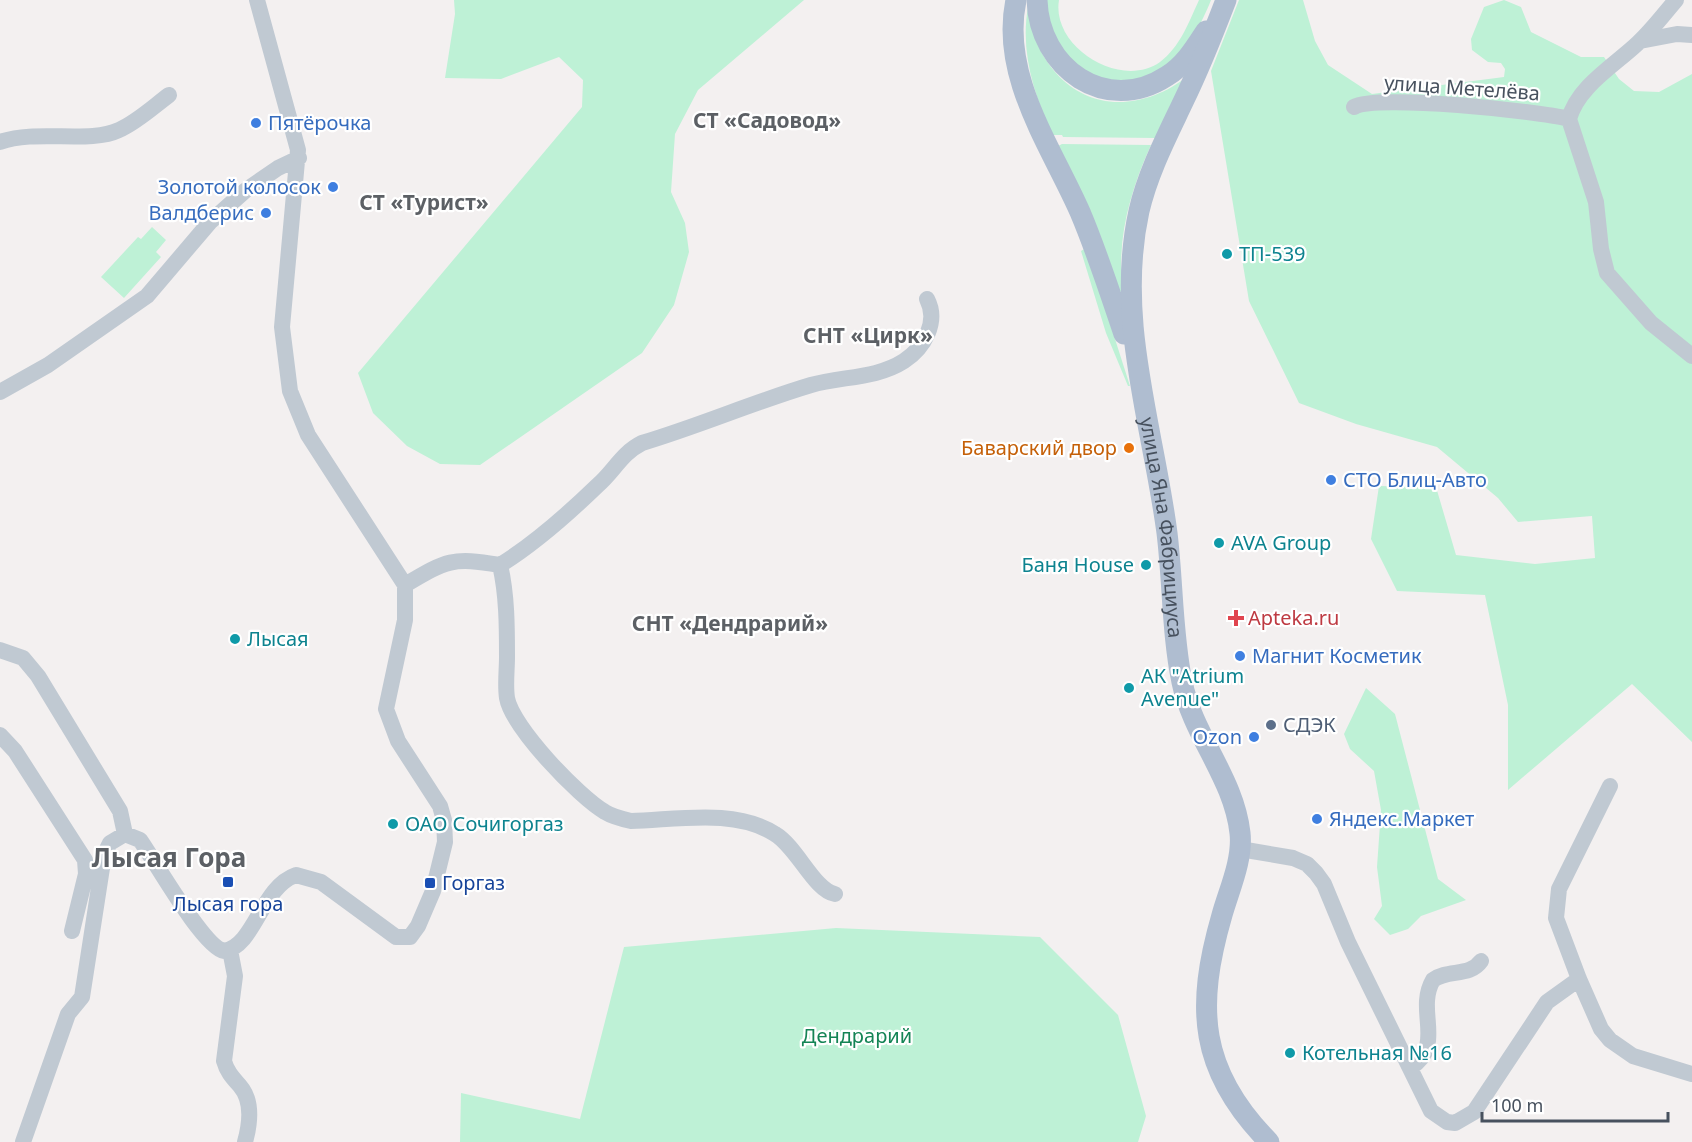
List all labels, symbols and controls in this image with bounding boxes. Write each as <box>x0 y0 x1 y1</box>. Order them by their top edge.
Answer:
street label: улица Метелёва <box>1383 69 1541 106</box>
district label: СТ «Садовод» <box>693 106 841 134</box>
place label: Пятёрочка <box>268 109 371 136</box>
marker: Пятёрочка <box>249 116 263 130</box>
place label: Золотой колосок <box>158 173 321 200</box>
marker: Золотой колосок <box>326 180 340 194</box>
district label: СТ «Турист» <box>359 188 489 216</box>
place label: Валдберис <box>149 199 254 226</box>
marker: Валдберис <box>259 206 273 220</box>
place label: ТП-539 <box>1239 240 1306 267</box>
marker: ТП-539 <box>1220 247 1234 261</box>
district label: СНТ «Цирк» <box>803 321 933 349</box>
street label: улица Яна Фабрициуса <box>1134 415 1189 639</box>
place label: Баварский двор <box>961 434 1117 461</box>
marker: Баварский двор <box>1122 441 1136 455</box>
place label: СТО Блиц-Авто <box>1343 466 1487 493</box>
marker: СТО Блиц-Авто <box>1324 473 1338 487</box>
place label: AVA Group <box>1231 529 1331 556</box>
marker: AVA Group <box>1212 536 1226 550</box>
place label: Баня House <box>1021 551 1134 578</box>
marker: Баня House <box>1139 558 1153 572</box>
place label: Apteka.ru <box>1248 604 1339 631</box>
district label: СНТ «Дендрарий» <box>632 609 828 637</box>
marker: Apteka.ru <box>1229 611 1243 625</box>
place label: Лысая <box>247 625 309 652</box>
marker: Лысая <box>228 632 242 646</box>
place label: Магнит Косметик <box>1252 642 1422 669</box>
marker: Магнит Косметик <box>1233 649 1247 663</box>
place label: АК "Atrium Avenue" <box>1141 662 1244 712</box>
marker: АК "Atrium Avenue" <box>1122 681 1136 695</box>
place label: СДЭК <box>1283 711 1336 738</box>
marker: СДЭК <box>1264 718 1278 732</box>
place label: Ozon <box>1193 723 1242 750</box>
marker: Ozon <box>1247 730 1261 744</box>
place label: Яндекс.Маркет <box>1329 805 1474 832</box>
place label: ОАО Сочигоргаз <box>405 810 564 837</box>
marker: Яндекс.Маркет <box>1310 812 1324 826</box>
marker: ОАО Сочигоргаз <box>386 817 400 831</box>
district label: Лысая Гора <box>92 839 246 875</box>
place label: Горгаз <box>442 869 505 896</box>
marker: Лысая гора <box>221 875 235 889</box>
marker: Горгаз <box>423 876 437 890</box>
place label: Лысая гора <box>173 890 283 917</box>
park label: Дендрарий <box>802 1022 912 1049</box>
place label: Котельная №16 <box>1302 1039 1452 1066</box>
marker: Котельная №16 <box>1283 1046 1297 1060</box>
scale bar <box>1482 1085 1668 1123</box>
text: 100 m <box>1491 1093 1543 1117</box>

